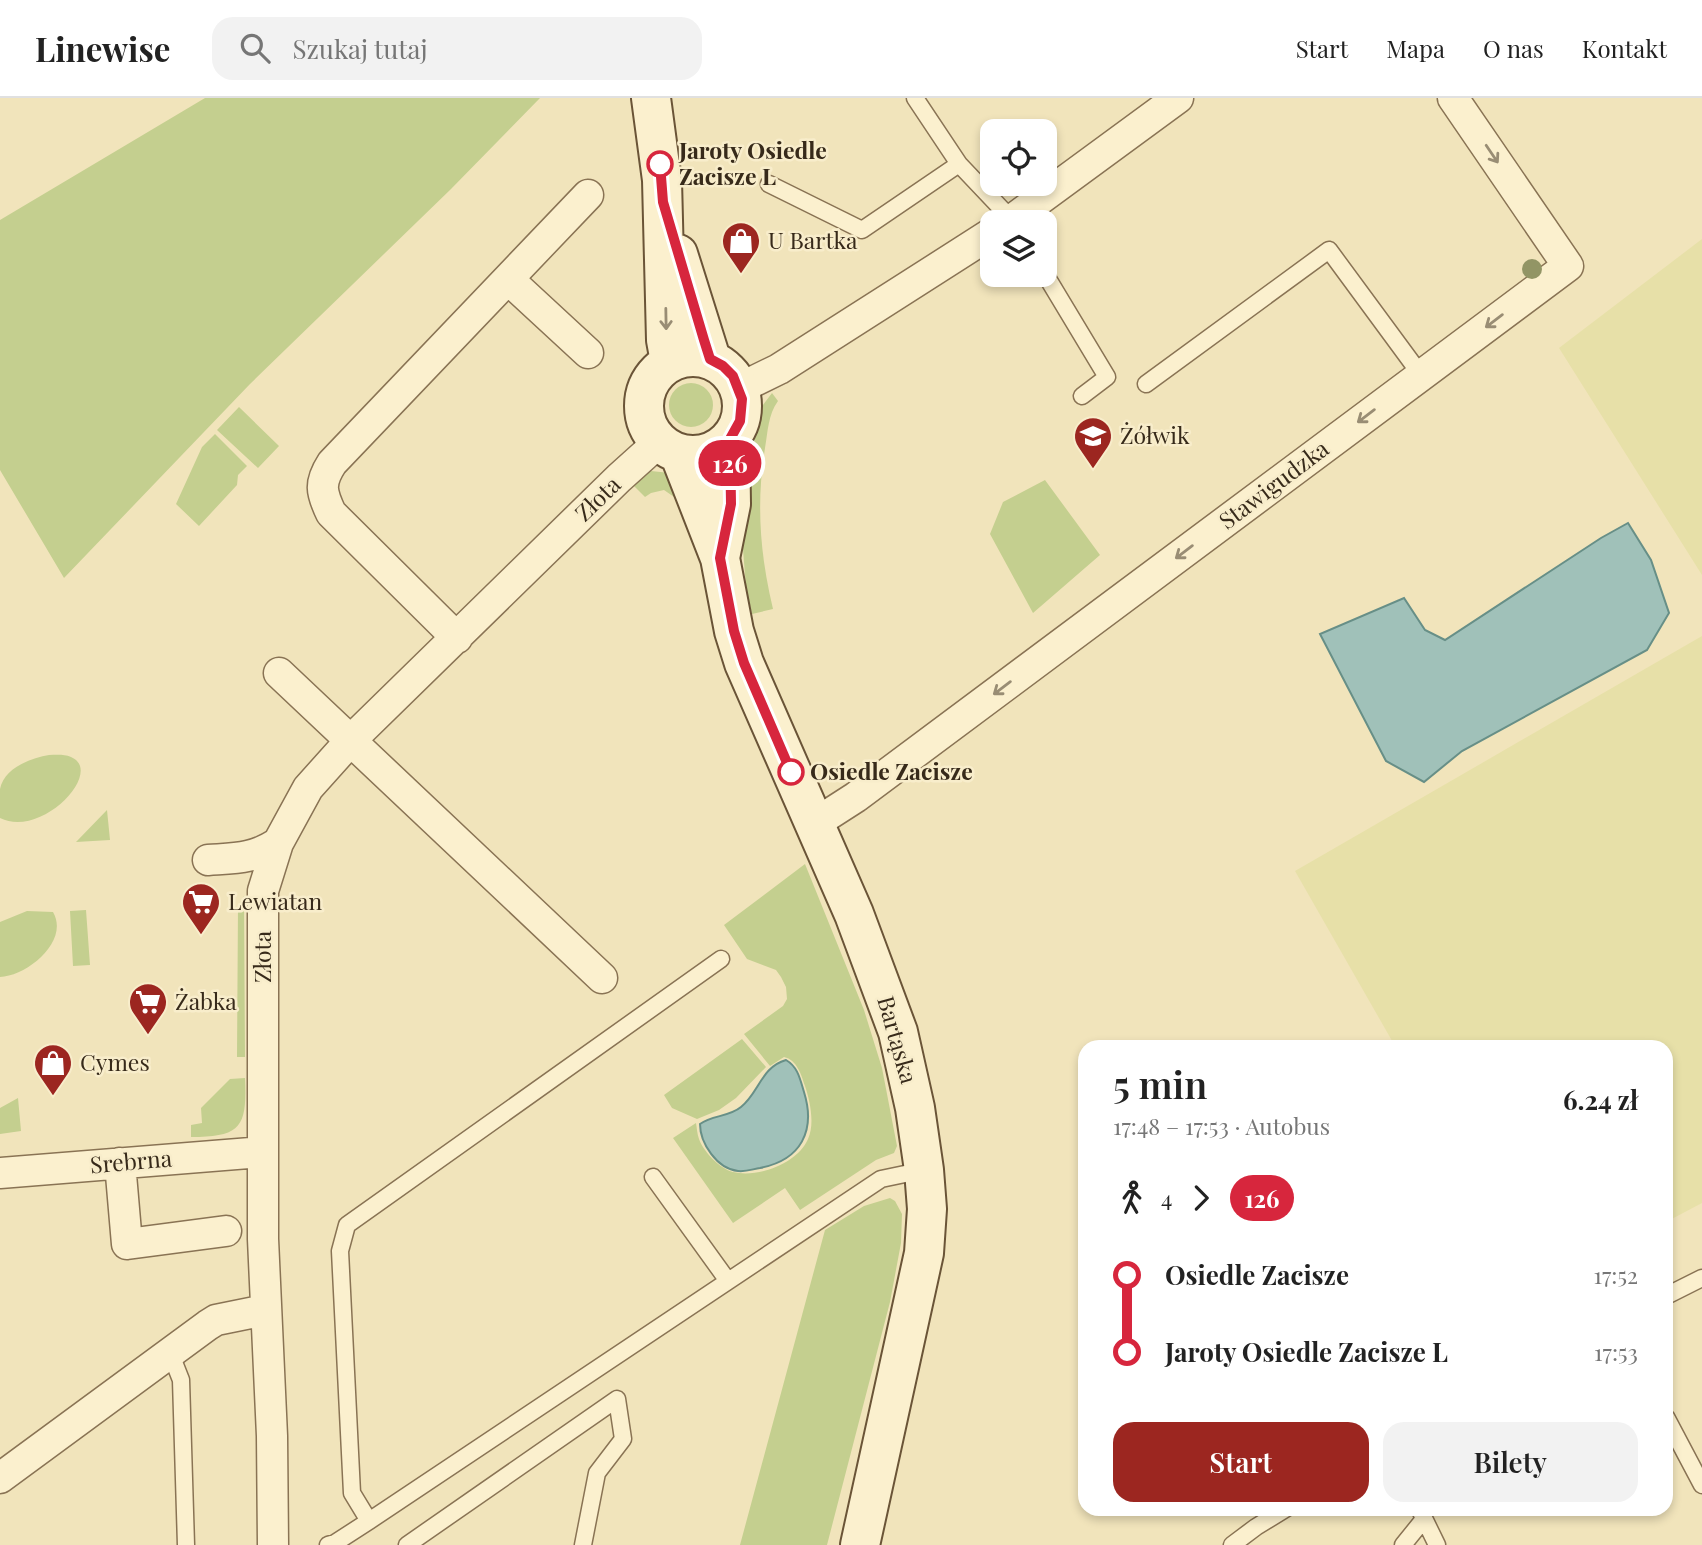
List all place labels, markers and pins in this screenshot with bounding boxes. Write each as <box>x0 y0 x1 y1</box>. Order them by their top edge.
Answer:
place label: Jaroty Osiedle Zacisze L <box>678 134 827 191</box>
marker: Jaroty Osiedle Zacisze L <box>647 151 673 177</box>
shop icon: U Bartka <box>720 220 762 275</box>
place label: U Bartka <box>768 224 858 255</box>
school or university icon: Żółwik <box>1072 415 1114 470</box>
place label: Żółwik <box>1120 419 1190 450</box>
place label: Osiedle Zacisze <box>810 755 973 786</box>
marker: Osiedle Zacisze <box>778 759 804 785</box>
supermarket icon: Lewiatan <box>180 881 222 936</box>
place label: Lewiatan <box>228 885 323 916</box>
supermarket icon: Żabka <box>127 981 169 1036</box>
place label: Żabka <box>175 985 237 1016</box>
shop icon: Cymes <box>32 1042 74 1097</box>
place label: Cymes <box>80 1046 150 1077</box>

